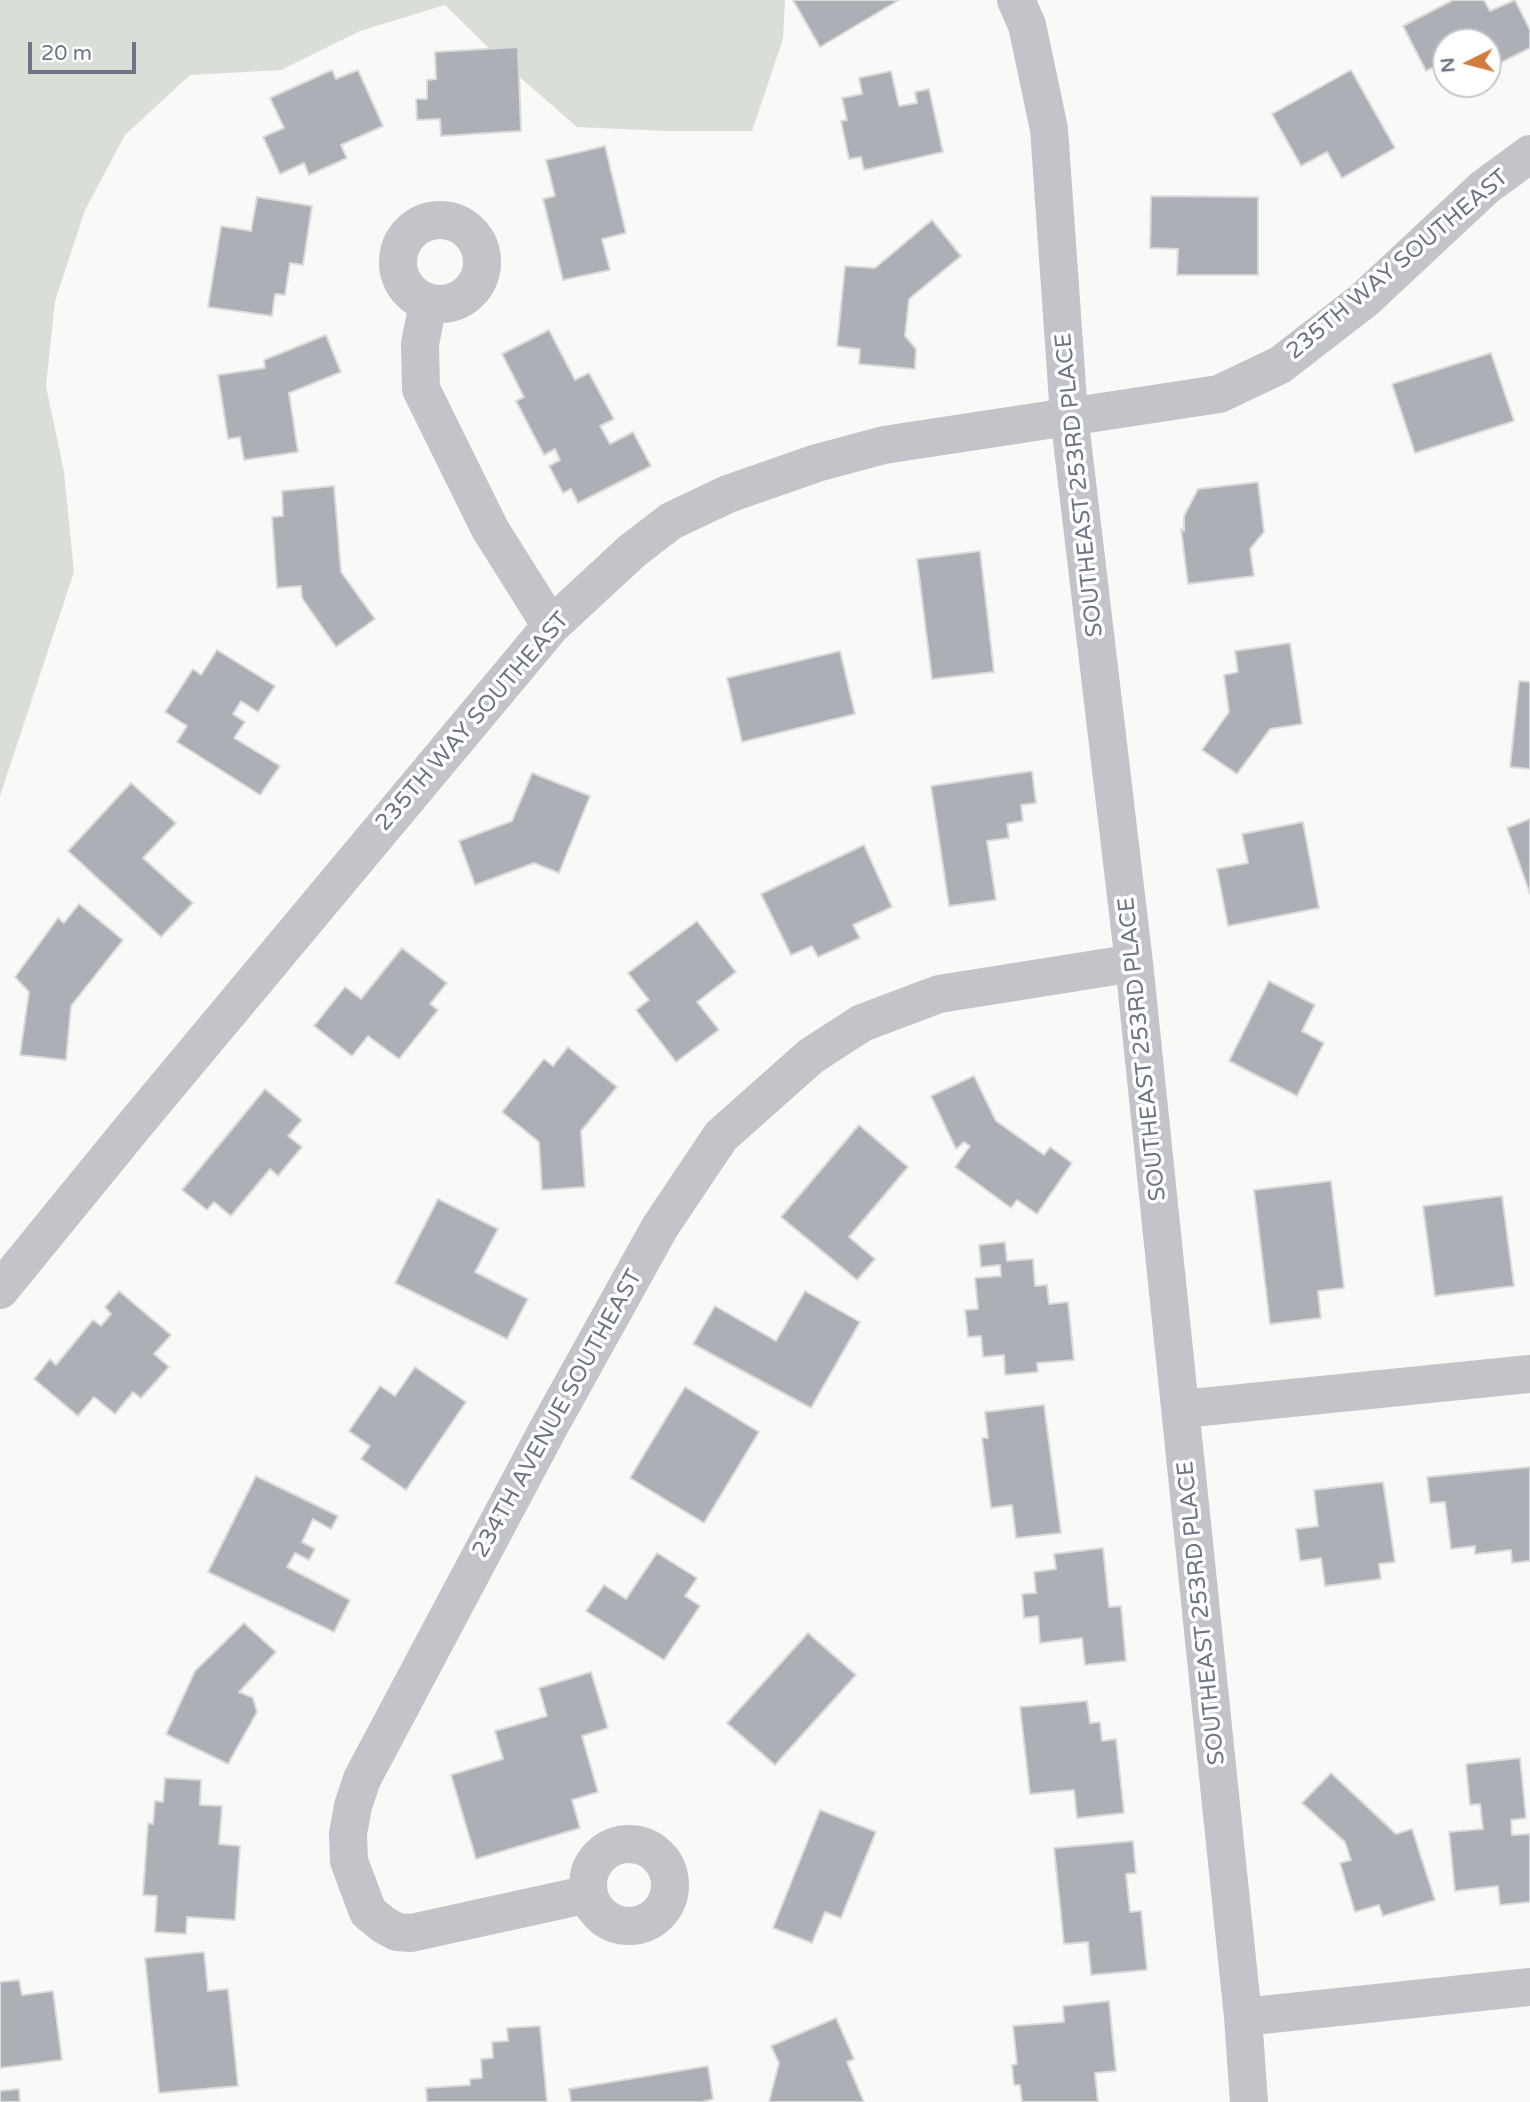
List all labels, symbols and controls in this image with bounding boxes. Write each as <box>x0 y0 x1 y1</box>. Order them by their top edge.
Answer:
scale bar <box>32 28 140 72</box>
north arrow <box>1432 28 1502 98</box>
text: 20 m <box>41 41 92 66</box>
text: N <box>1436 56 1460 74</box>
street label: 235TH WAY SOUTHEAST <box>1281 164 1515 366</box>
street label: SOUTHEAST 253RD PLACE <box>1050 332 1110 638</box>
street label: 235TH WAY SOUTHEAST <box>370 607 576 837</box>
street label: SOUTHEAST 253RD PLACE <box>1113 896 1173 1202</box>
street label: 234TH AVENUE SOUTHEAST <box>467 1265 649 1563</box>
street label: SOUTHEAST 253RD PLACE <box>1172 1460 1232 1766</box>

